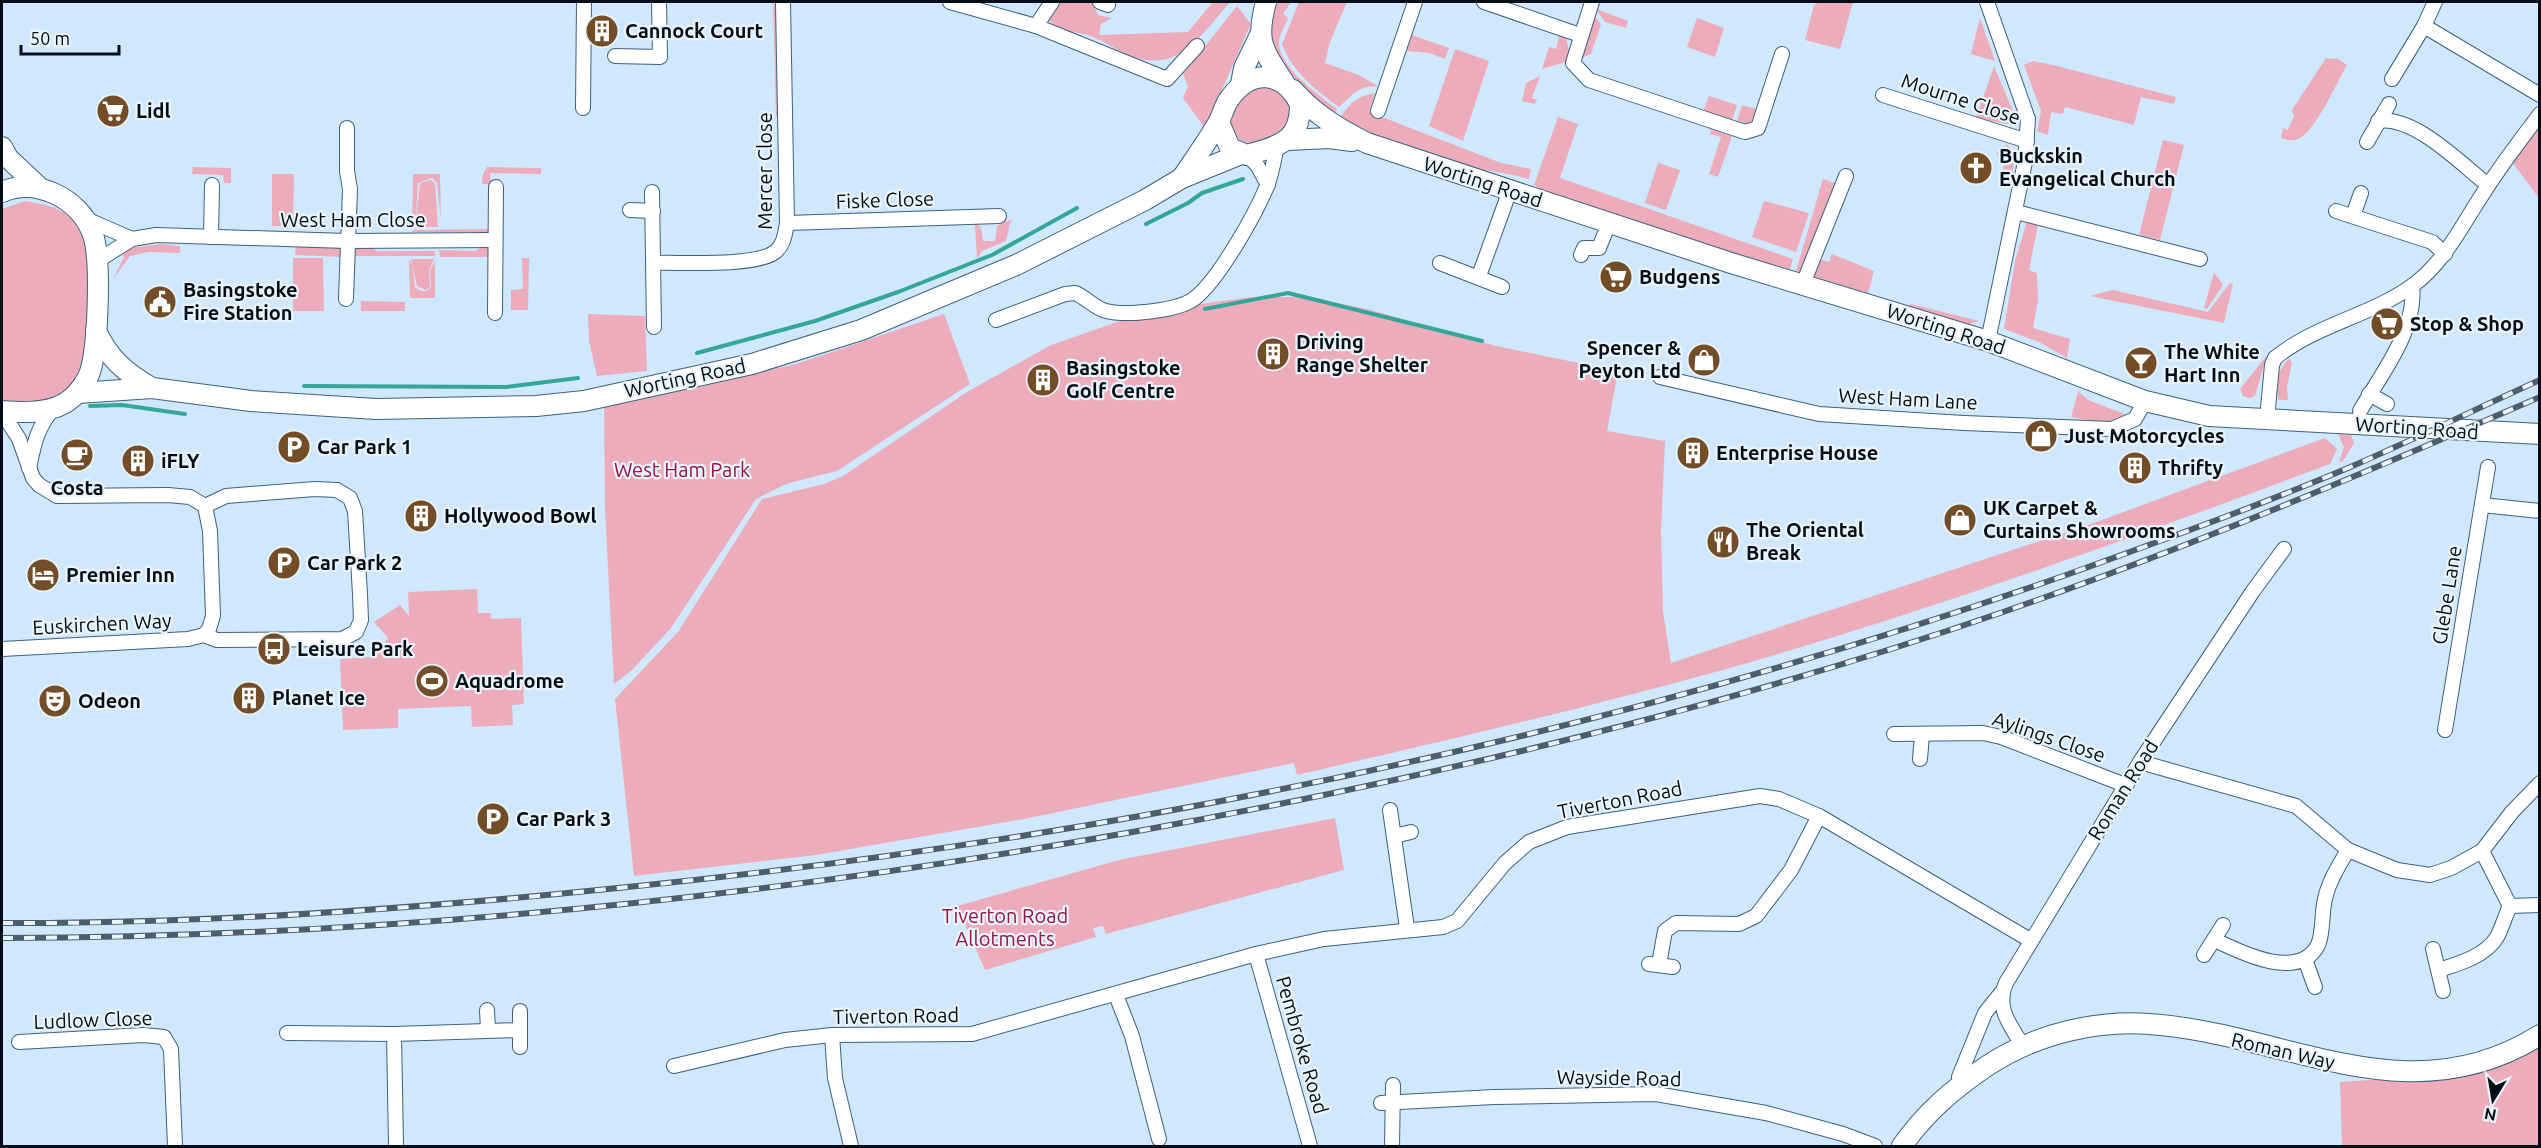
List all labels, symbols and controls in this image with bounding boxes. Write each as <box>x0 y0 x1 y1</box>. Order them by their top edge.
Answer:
building icon: Cannock Court <box>584 13 620 49</box>
scale bar <box>21 18 118 56</box>
place label: Cannock Court <box>625 19 764 42</box>
text: 50 m <box>30 28 70 48</box>
street label: Mourne Close <box>1899 68 2024 129</box>
supermarket icon: Lidl <box>95 93 131 129</box>
place label: Lidl <box>136 99 171 122</box>
street label: Mercer Close <box>753 112 776 230</box>
place label: Buckskin Evangelical Church <box>1999 144 2176 190</box>
church icon: Buckskin Evangelical Church <box>1958 150 1994 186</box>
street label: Worting Road <box>1421 151 1546 212</box>
street label: Fiske Close <box>835 186 935 213</box>
street label: West Ham Close <box>280 208 426 231</box>
supermarket icon: Budgens <box>1598 259 1634 295</box>
place label: Budgens <box>1639 265 1720 288</box>
place label: Basingstoke Fire Station <box>183 278 298 324</box>
public building icon: Basingstoke Fire Station <box>142 284 178 320</box>
street label: Worting Road <box>1884 298 2009 359</box>
supermarket icon: Stop & Shop <box>2369 306 2405 342</box>
place label: Stop & Shop <box>2410 312 2524 335</box>
place label: Driving Range Shelter <box>1296 330 1429 376</box>
building icon: Driving Range Shelter <box>1255 336 1291 372</box>
place label: Spencer & Peyton Ltd <box>1578 336 1681 382</box>
place label: The White Hart Inn <box>2164 340 2260 386</box>
shop icon: Spencer & Peyton Ltd <box>1686 342 1722 378</box>
bar icon: The White Hart Inn <box>2123 345 2159 381</box>
street label: Worting Road <box>622 353 748 402</box>
place label: Basingstoke Golf Centre <box>1066 356 1181 402</box>
building icon: Basingstoke Golf Centre <box>1025 362 1061 398</box>
street label: West Ham Lane <box>1838 383 1978 414</box>
street label: Worting Road <box>2354 412 2480 443</box>
shop icon: Just Motorcycles <box>2023 418 2059 454</box>
place label: Just Motorcycles <box>2064 424 2224 447</box>
parking icon: Car Park 1 <box>276 429 312 465</box>
place label: Car Park 1 <box>317 435 412 458</box>
building icon: Enterprise House <box>1675 435 1711 471</box>
cafe icon: Costa <box>59 437 95 473</box>
place label: Enterprise House <box>1716 441 1878 464</box>
building icon: iFLY <box>120 443 156 479</box>
place label: iFLY <box>161 449 200 472</box>
building icon: Thrifty <box>2117 450 2153 486</box>
place label: Thrifty <box>2158 456 2223 479</box>
park label: West Ham Park <box>614 458 750 481</box>
place label: Costa <box>50 476 104 499</box>
place label: UK Carpet & Curtains Showrooms <box>1983 496 2175 542</box>
building icon: Hollywood Bowl <box>403 498 439 534</box>
shop icon: UK Carpet & Curtains Showrooms <box>1942 502 1978 538</box>
place label: Hollywood Bowl <box>444 504 597 527</box>
place label: The Oriental Break <box>1746 518 1864 564</box>
restaurant icon: The Oriental Break <box>1705 524 1741 560</box>
street label: Glebe Lane <box>2427 544 2466 646</box>
parking icon: Car Park 2 <box>266 545 302 581</box>
place label: Car Park 2 <box>307 551 402 574</box>
hotel icon: Premier Inn <box>25 557 61 593</box>
place label: Premier Inn <box>66 563 175 586</box>
street label: Euskirchen Way <box>32 608 173 639</box>
bus stop icon: Leisure Park <box>256 631 292 667</box>
place label: Leisure Park <box>297 637 413 660</box>
sports icon: Aquadrome <box>414 663 450 699</box>
place label: Aquadrome <box>455 669 564 692</box>
building icon: Planet Ice <box>231 680 267 716</box>
theatre icon: Odeon <box>37 683 73 719</box>
place label: Planet Ice <box>272 686 365 709</box>
place label: Odeon <box>78 689 141 712</box>
street label: Aylings Close <box>1990 706 2109 767</box>
street label: Roman Road <box>2083 735 2162 844</box>
street label: Tiverton Road <box>1556 776 1684 823</box>
parking icon: Car Park 3 <box>475 801 511 837</box>
place label: Car Park 3 <box>516 807 611 830</box>
park label: Tiverton Road Allotments <box>942 904 1068 950</box>
street label: Pembroke Road <box>1272 973 1333 1116</box>
street label: Tiverton Road <box>833 1003 959 1028</box>
street label: Ludlow Close <box>33 1006 153 1033</box>
street label: Roman Way <box>2229 1027 2338 1074</box>
street label: Wayside Road <box>1556 1065 1682 1090</box>
north arrow <box>2463 1070 2523 1130</box>
text: N <box>2483 1105 2498 1125</box>

